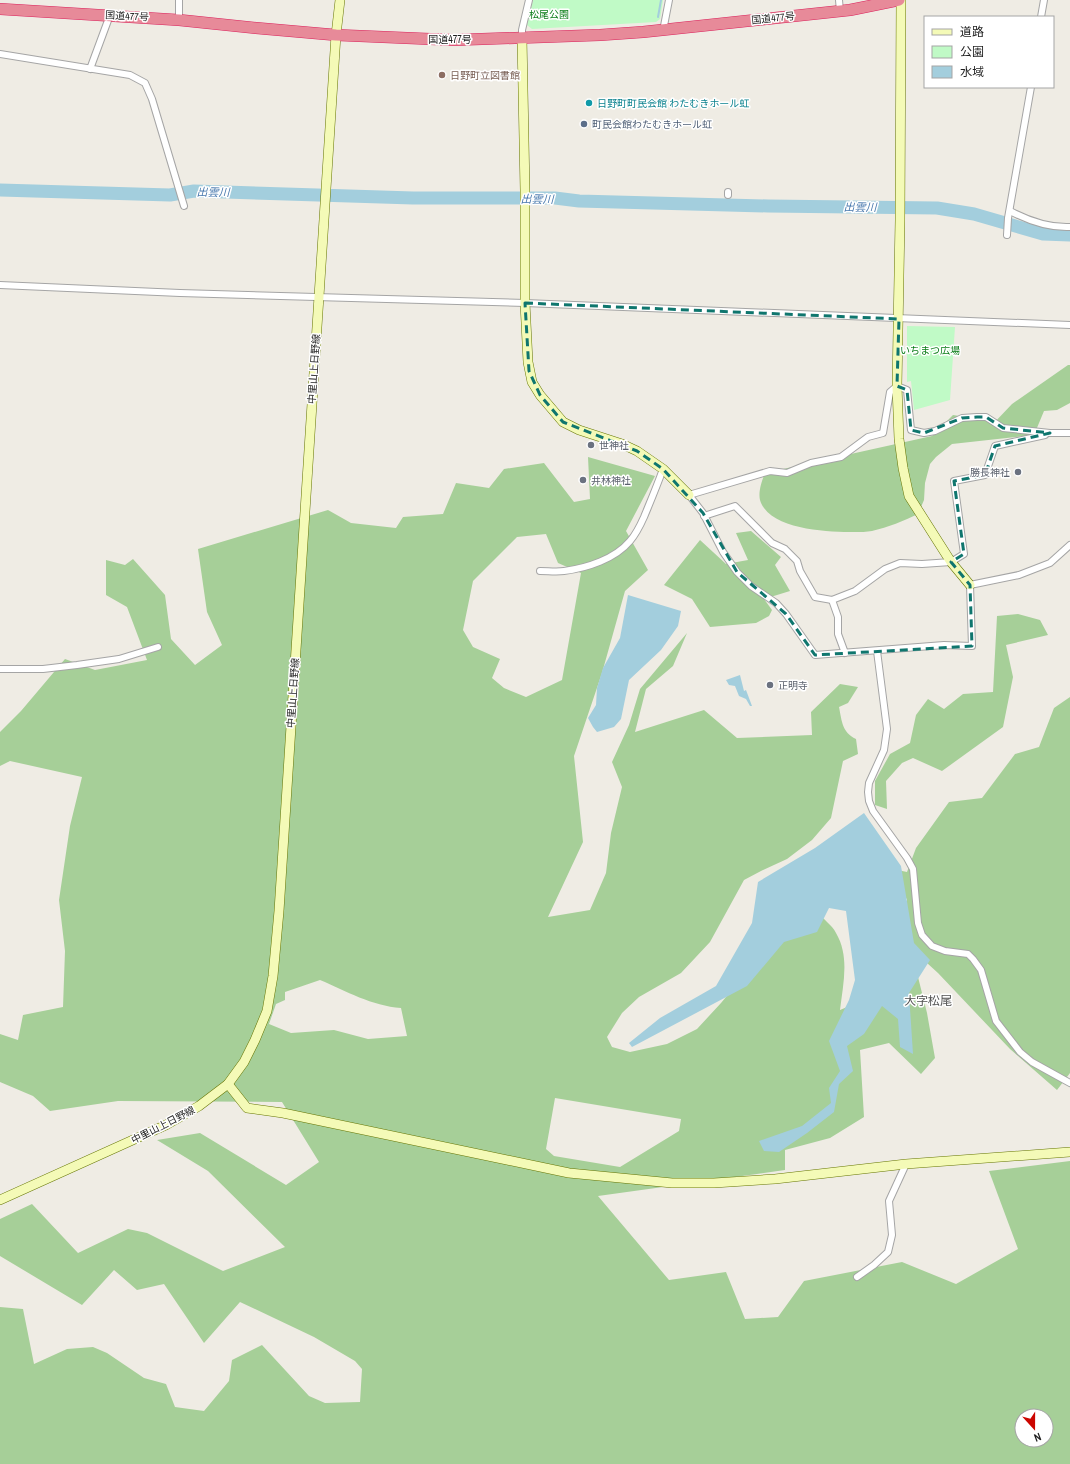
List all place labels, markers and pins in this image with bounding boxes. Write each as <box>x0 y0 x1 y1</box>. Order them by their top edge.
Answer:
place label: 日野町立図書館 <box>450 69 520 82</box>
marker: 日野町立図書館 <box>437 70 447 80</box>
place label: 日野町町民会館 わたむきホール虹 <box>597 97 749 110</box>
marker: 日野町町民会館 わたむきホール虹 <box>584 98 594 108</box>
place label: 町民会館わたむきホール虹 <box>592 118 712 131</box>
marker: 町民会館わたむきホール虹 <box>579 119 589 129</box>
place label: 世神社 <box>599 439 629 452</box>
marker: 世神社 <box>586 440 596 450</box>
place label: 勝長神社 <box>970 466 1010 479</box>
marker: 勝長神社 <box>1013 467 1023 477</box>
place label: 井林神社 <box>591 474 631 487</box>
marker: 井林神社 <box>578 475 588 485</box>
place label: 正明寺 <box>778 679 808 692</box>
marker: 正明寺 <box>765 680 775 690</box>

